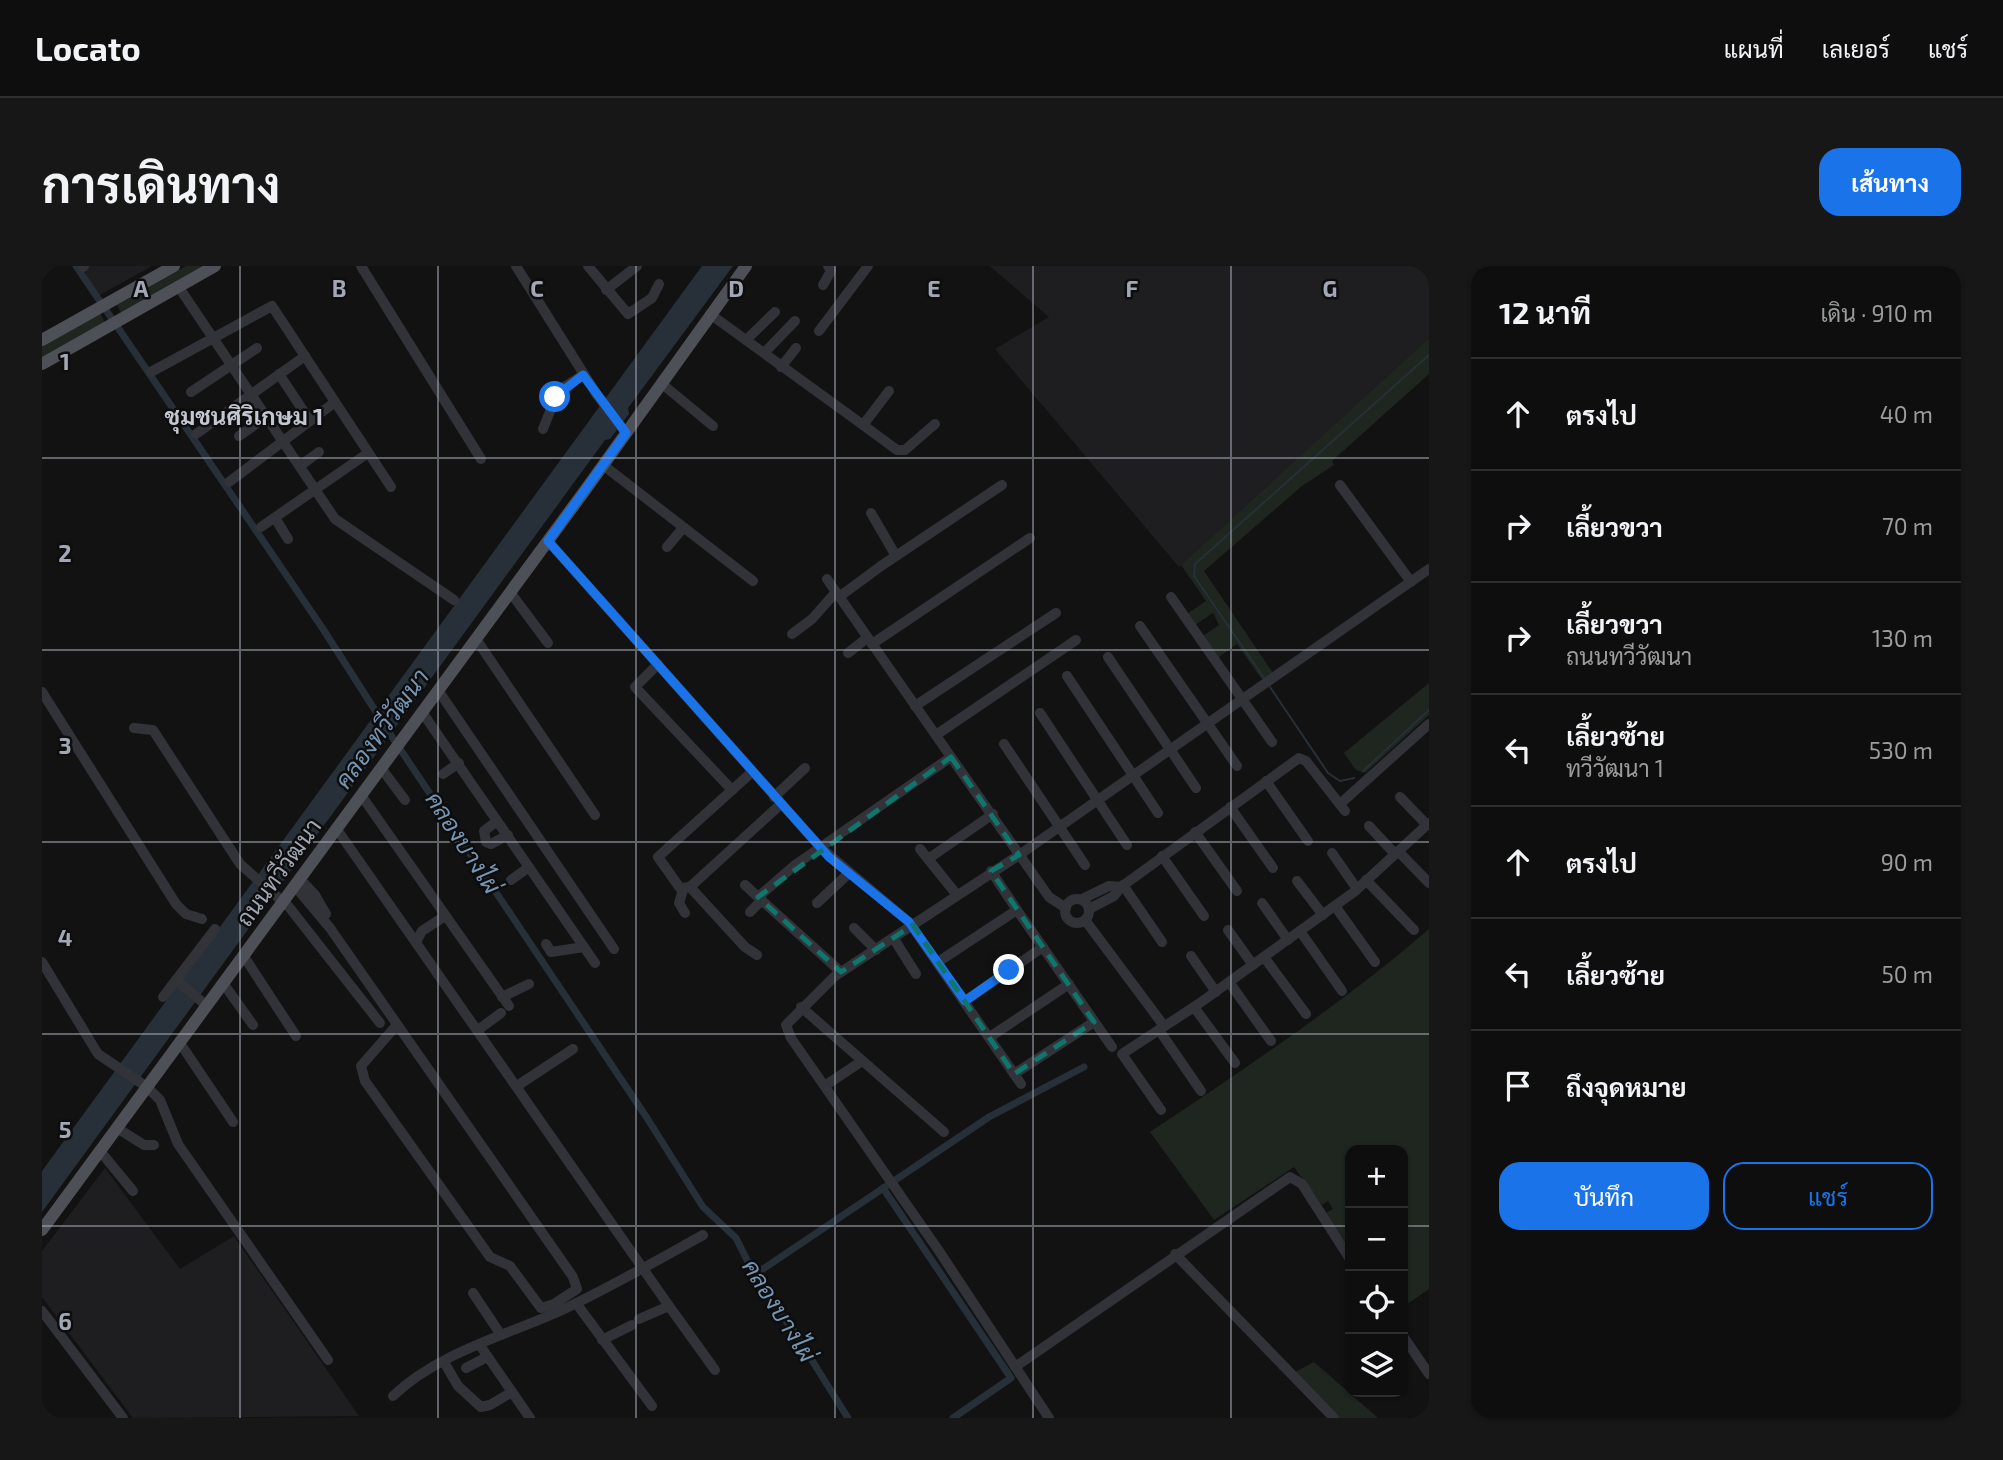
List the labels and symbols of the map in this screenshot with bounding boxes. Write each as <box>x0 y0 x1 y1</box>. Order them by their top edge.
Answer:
text: A <box>133 274 149 302</box>
text: B <box>332 274 346 302</box>
text: C <box>530 274 544 302</box>
text: D <box>728 274 744 302</box>
text: E <box>927 274 941 302</box>
text: F <box>1126 274 1139 302</box>
text: G <box>1323 274 1337 302</box>
text: 1 <box>60 347 70 375</box>
route start <box>539 381 570 412</box>
district label: ชุมชนศิริเกษม 1 <box>165 401 323 434</box>
text: 2 <box>58 539 72 567</box>
water label: คลองทวีวัฒนา <box>328 663 434 793</box>
text: 3 <box>58 731 72 759</box>
water label: คลองบางไผ่ <box>420 786 508 899</box>
street label: ถนนทวีวัฒนา <box>230 813 326 931</box>
text: 4 <box>58 923 72 951</box>
route end <box>993 954 1024 985</box>
text: 5 <box>59 1115 71 1143</box>
water label: คลองบางไผ่ <box>737 1253 824 1368</box>
text: 6 <box>58 1307 72 1335</box>

